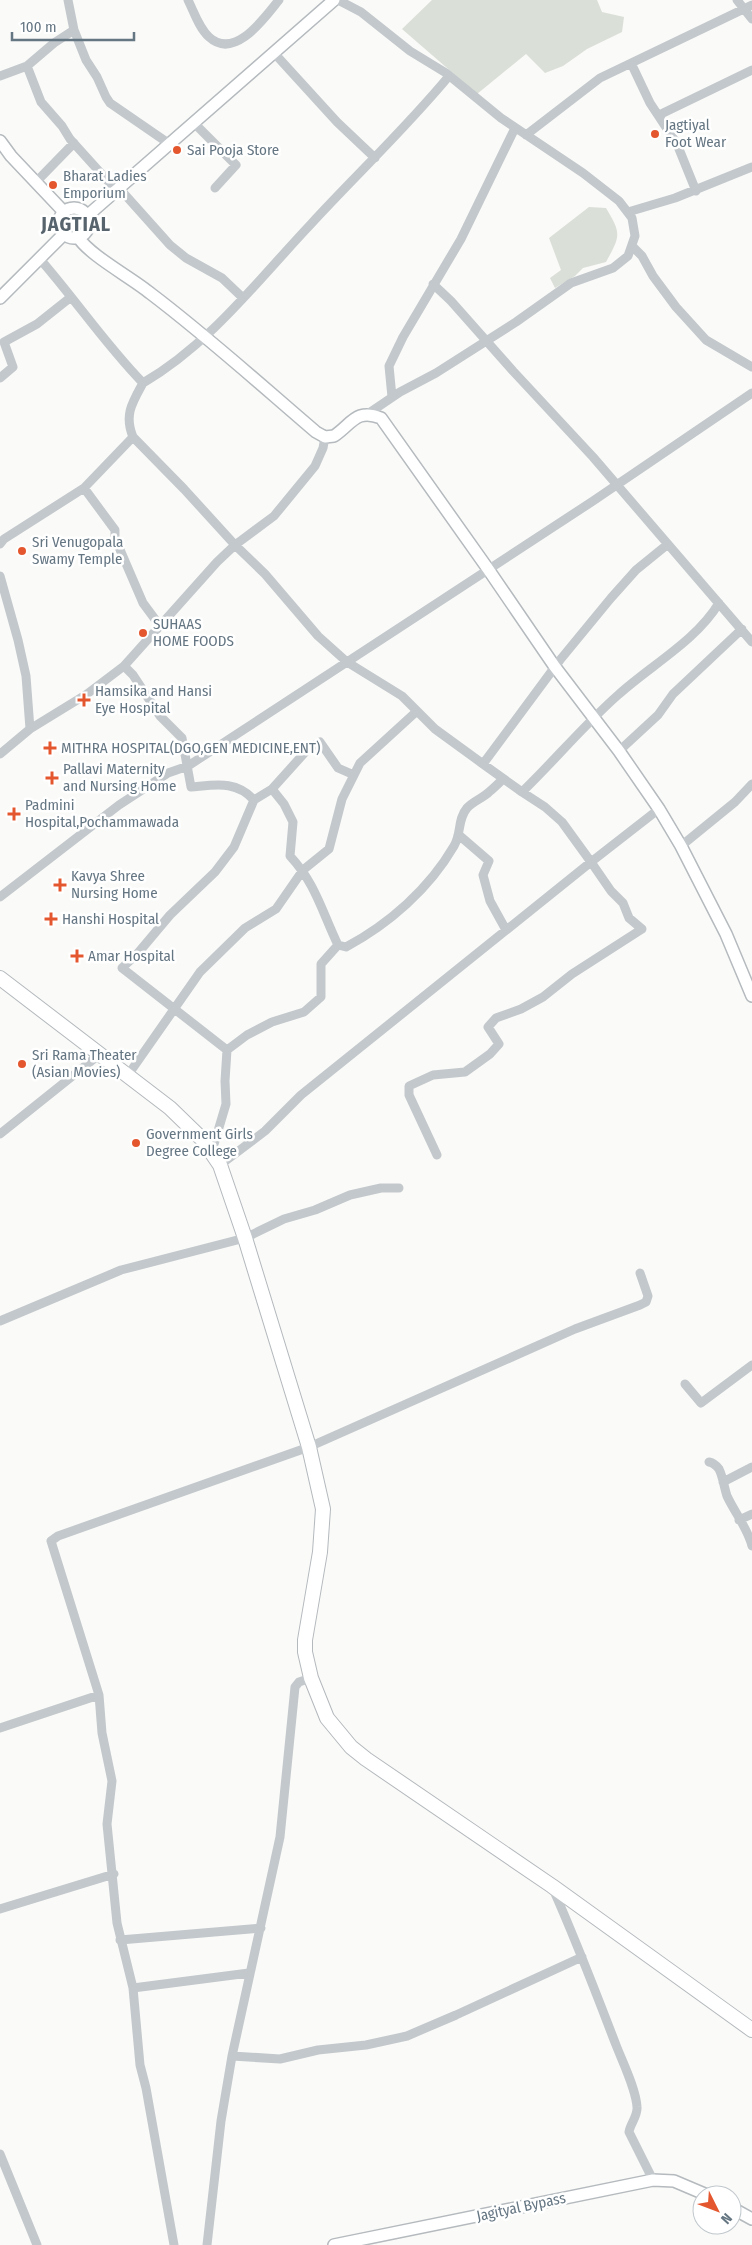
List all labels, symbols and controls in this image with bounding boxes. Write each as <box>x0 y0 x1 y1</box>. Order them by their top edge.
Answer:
scale bar <box>12 10 135 42</box>
text: 100 m <box>20 18 57 36</box>
place label: Jagtiyal Foot Wear <box>665 116 727 151</box>
marker: Jagtiyal Foot Wear <box>649 128 661 140</box>
place label: Sai Pooja Store <box>187 141 279 159</box>
marker: Sai Pooja Store <box>171 144 183 156</box>
place label: Bharat Ladies Emporium <box>63 167 147 202</box>
marker: Bharat Ladies Emporium <box>47 179 59 191</box>
district label: JAGTIAL <box>40 212 111 236</box>
place label: Sri Venugopala Swamy Temple <box>32 533 123 568</box>
marker: Sri Venugopala Swamy Temple <box>16 545 28 557</box>
place label: SUHAAS HOME FOODS <box>153 615 234 650</box>
marker: SUHAAS HOME FOODS <box>137 627 149 639</box>
place label: Hamsika and Hansi Eye Hospital <box>95 682 212 717</box>
marker: Hamsika and Hansi Eye Hospital <box>77 693 91 707</box>
place label: MITHRA HOSPITAL(DGO,GEN MEDICINE,ENT) <box>61 739 320 757</box>
marker: MITHRA HOSPITAL(DGO,GEN MEDICINE,ENT) <box>43 741 57 755</box>
place label: Pallavi Maternity and Nursing Home <box>63 760 176 795</box>
marker: Pallavi Maternity and Nursing Home <box>45 771 59 785</box>
place label: Padmini Hospital,Pochammawada <box>25 796 179 831</box>
marker: Padmini Hospital,Pochammawada <box>7 807 21 821</box>
place label: Kavya Shree Nursing Home <box>71 867 158 902</box>
marker: Kavya Shree Nursing Home <box>53 878 67 892</box>
place label: Hanshi Hospital <box>62 910 159 928</box>
marker: Hanshi Hospital <box>44 912 58 926</box>
place label: Amar Hospital <box>88 947 175 965</box>
marker: Amar Hospital <box>70 949 84 963</box>
place label: Sri Rama Theater (Asian Movies) <box>32 1046 137 1081</box>
marker: Sri Rama Theater (Asian Movies) <box>16 1058 28 1070</box>
place label: Government Girls Degree College <box>146 1125 253 1160</box>
marker: Government Girls Degree College <box>130 1137 142 1149</box>
north arrow <box>692 2185 742 2235</box>
street label: Jagityal Bypass <box>475 2189 567 2225</box>
text: N <box>717 2210 735 2227</box>

